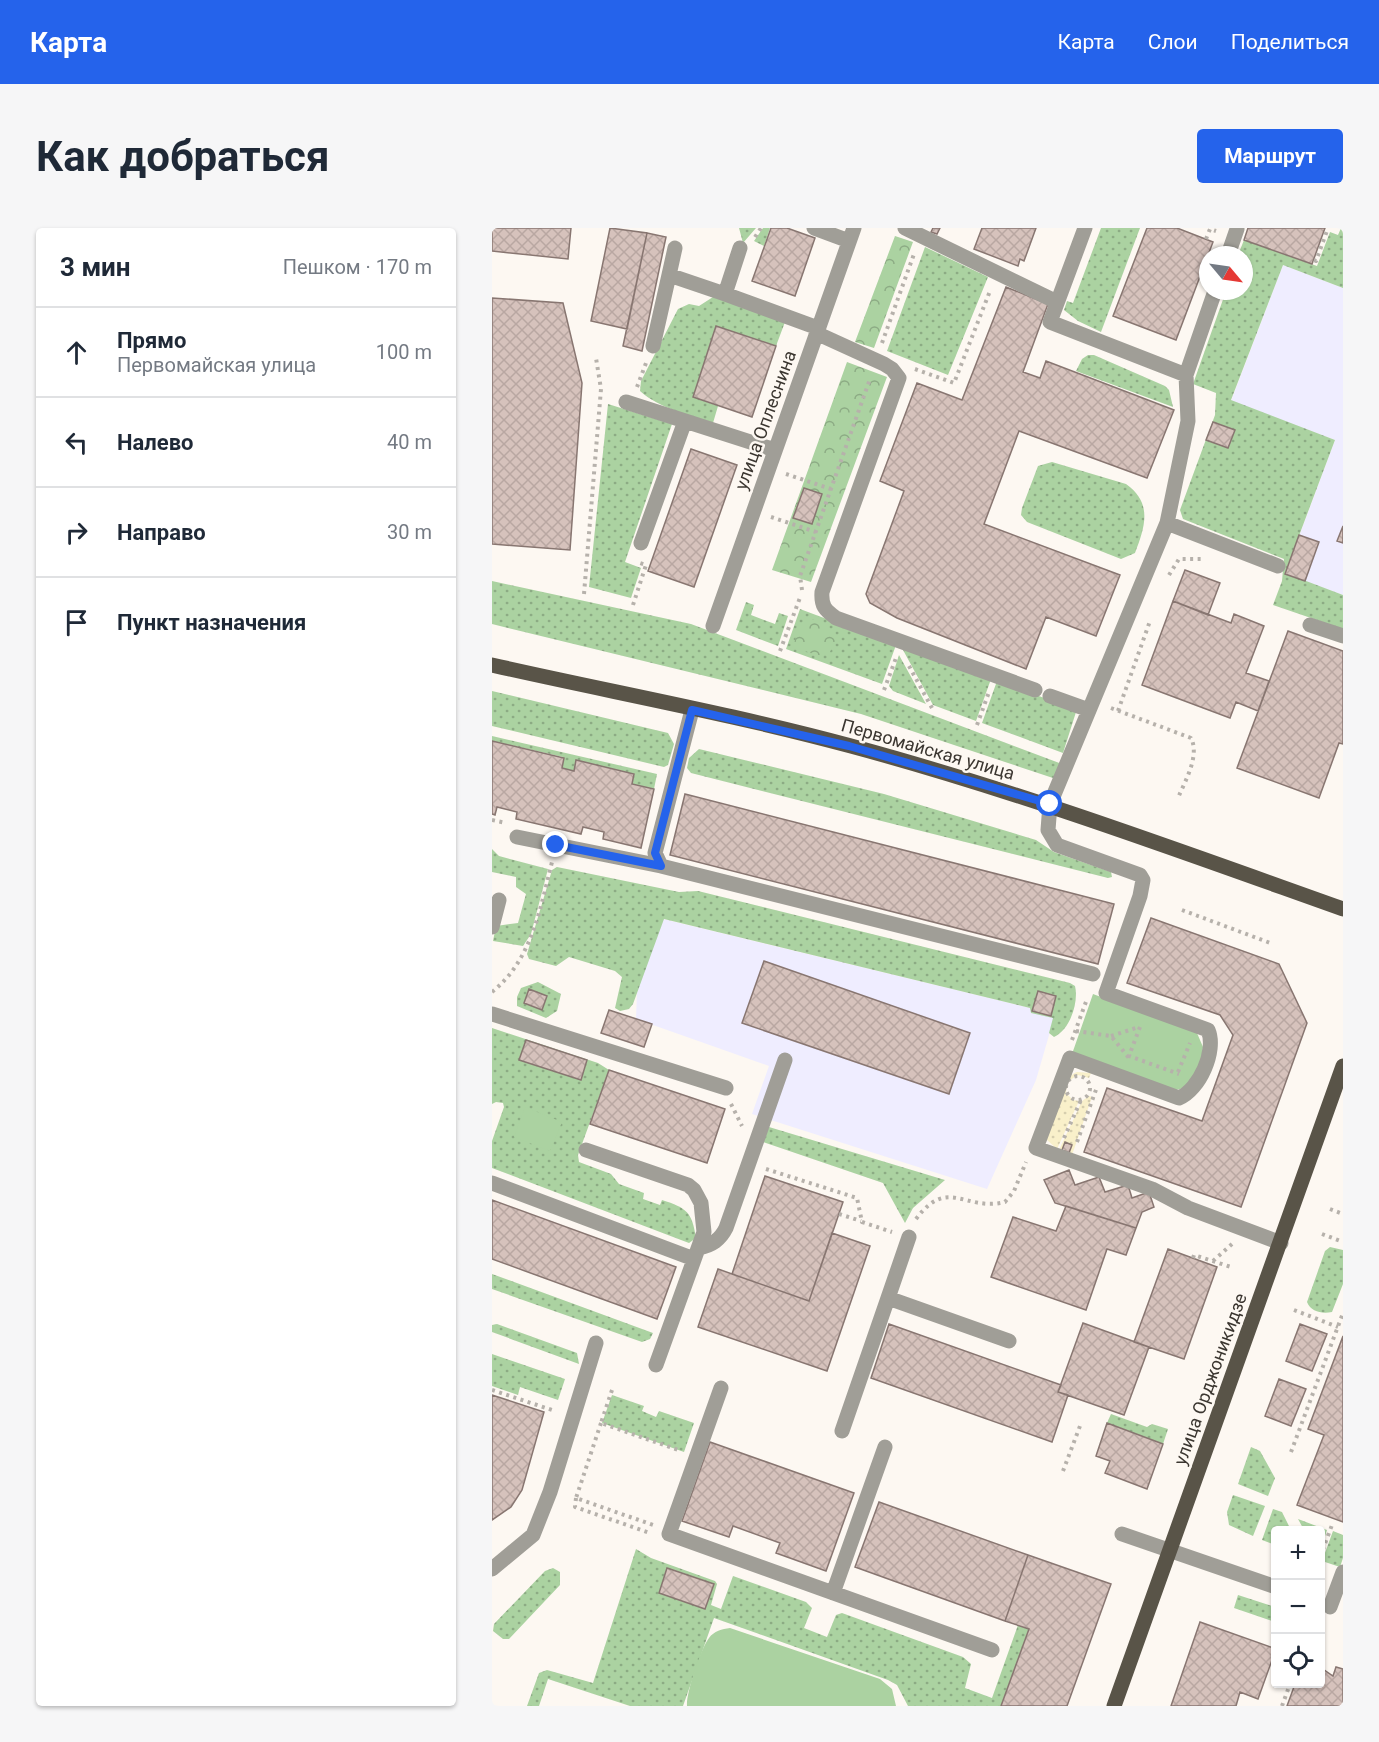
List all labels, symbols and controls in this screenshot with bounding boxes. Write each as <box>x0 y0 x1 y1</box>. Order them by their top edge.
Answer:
text: Карта <box>30 26 107 59</box>
text: Карта <box>1058 30 1115 54</box>
text: Слои <box>1148 30 1198 54</box>
text: Поделиться <box>1231 30 1349 54</box>
button: Маршрут <box>1197 129 1343 183</box>
text: Как добраться <box>36 132 330 181</box>
north arrow <box>1199 246 1253 300</box>
text: 3 мин <box>60 252 131 282</box>
text: Пешком · 170 m <box>283 255 432 279</box>
text: Прямо <box>117 328 186 353</box>
icon: ahead <box>60 336 93 369</box>
text: 100 m <box>376 340 432 364</box>
street label: улица Оплеснина <box>730 347 800 493</box>
text: Первомайская улица <box>117 353 316 377</box>
icon: left <box>60 426 93 459</box>
text: Налево <box>117 430 194 455</box>
text: 40 m <box>387 430 432 454</box>
icon: right <box>60 516 93 549</box>
text: Направо <box>117 520 206 545</box>
text: 30 m <box>387 520 432 544</box>
icon: arrive <box>60 606 93 639</box>
text: Пункт назначения <box>117 610 306 635</box>
street label: Первомайская улица <box>839 714 1017 784</box>
route start <box>1036 790 1062 816</box>
route end <box>542 831 568 857</box>
street label: улица Орджоникидзе <box>1169 1290 1251 1468</box>
map controls <box>1271 1526 1325 1688</box>
button: + <box>1271 1526 1325 1580</box>
button: − <box>1271 1580 1325 1634</box>
button: locate <box>1271 1634 1325 1688</box>

